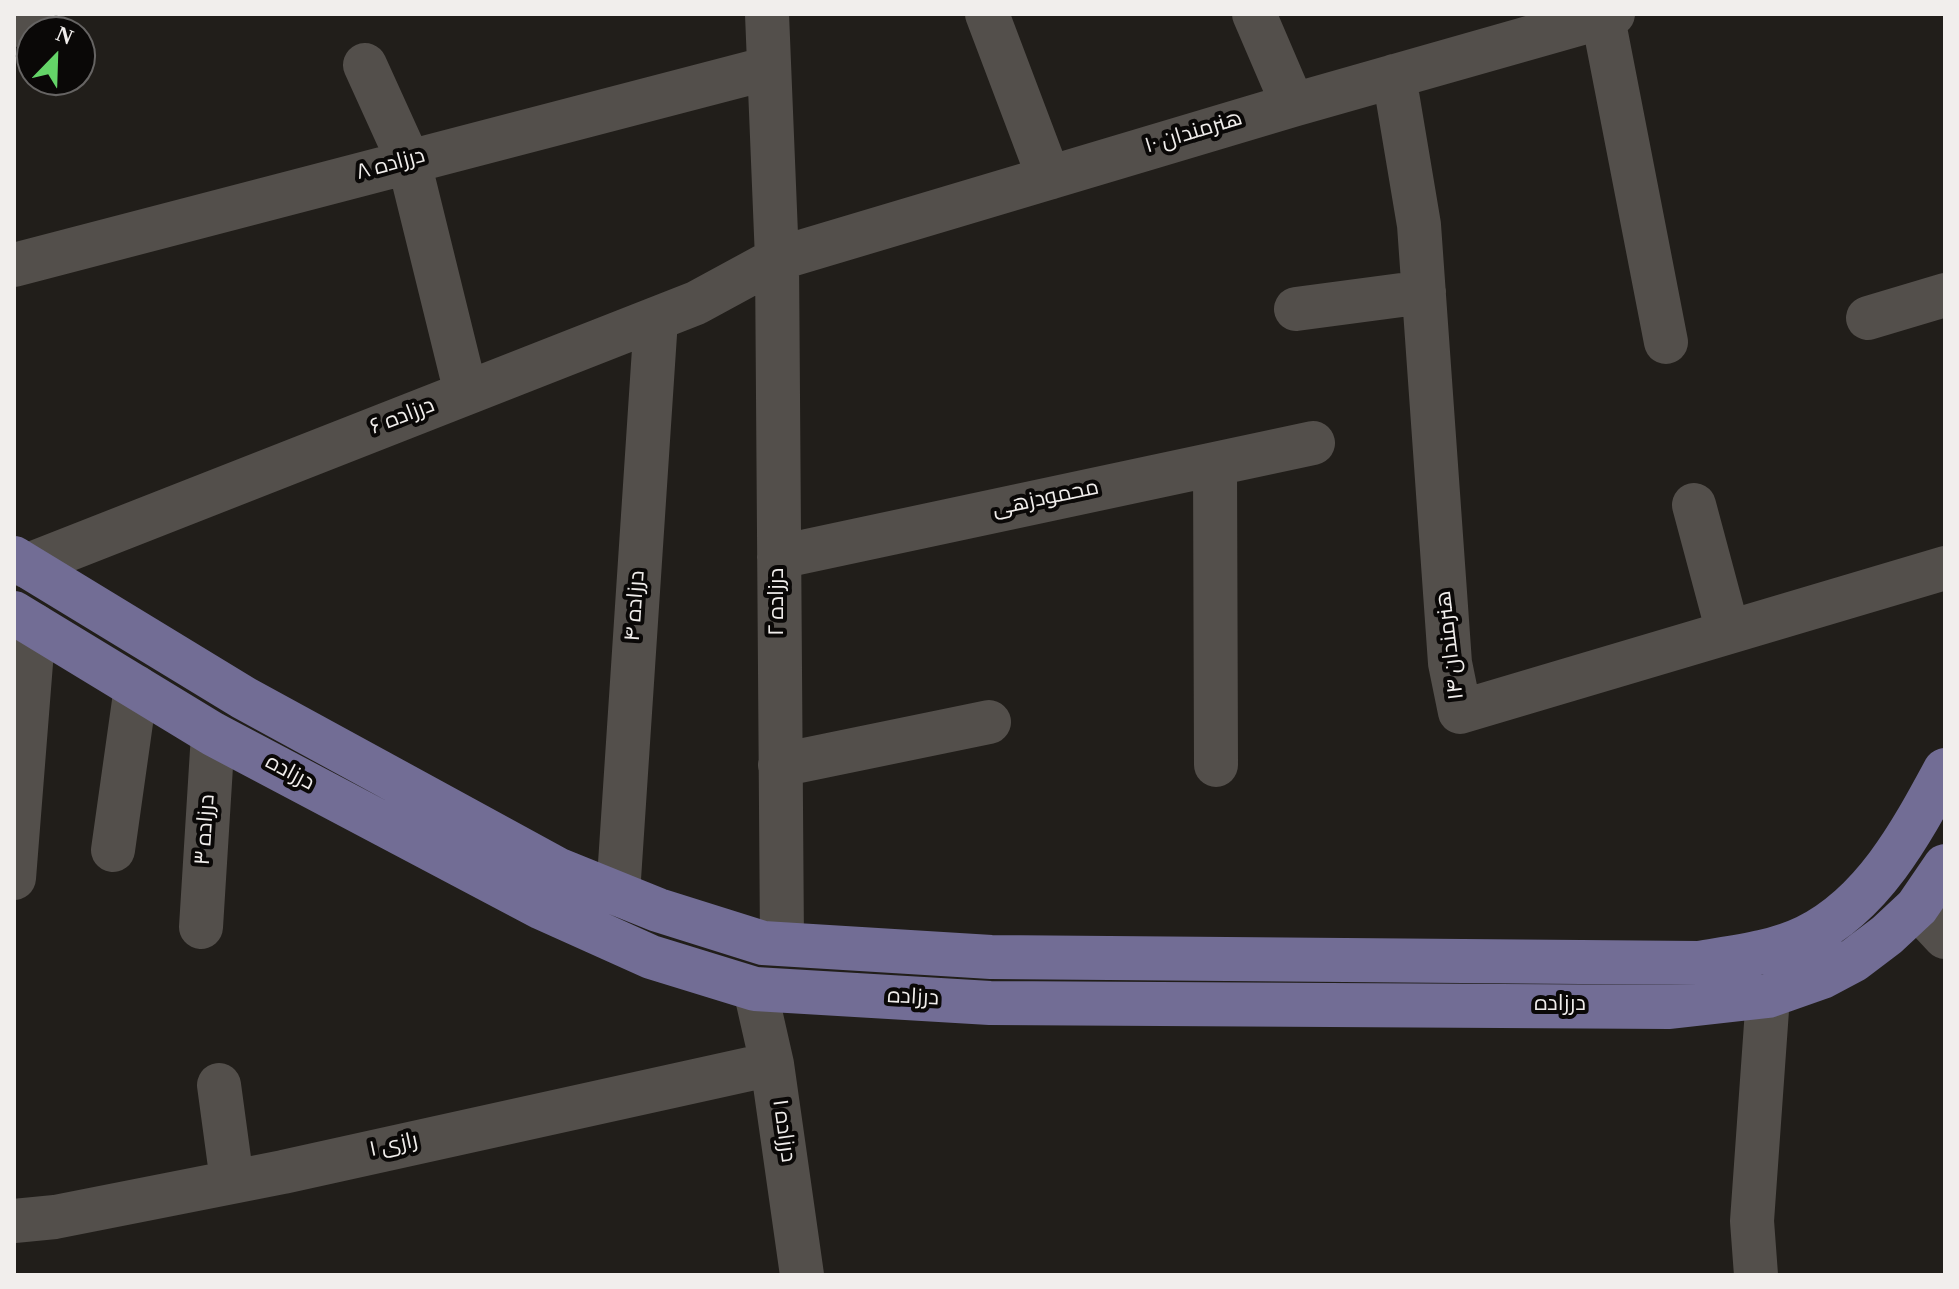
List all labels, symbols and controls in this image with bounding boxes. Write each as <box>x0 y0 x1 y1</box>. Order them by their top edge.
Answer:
north arrow <box>16 16 96 96</box>
text: N <box>53 21 77 50</box>
street label: هنرمندان ۱۰ <box>1142 107 1246 161</box>
street label: درزاده ۸ <box>354 144 428 188</box>
street label: درزاده ۶ <box>367 394 439 442</box>
street label: محمودزهی <box>990 476 1102 524</box>
street label: درزاده ۲ <box>766 568 792 636</box>
street label: درزاده ۴ <box>621 570 653 642</box>
street label: هنرمندان ۱۴ <box>1432 589 1472 701</box>
street label: درزاده <box>260 750 318 798</box>
street label: درزاده ۳ <box>191 794 223 866</box>
street label: درزاده <box>887 984 939 1014</box>
street label: درزاده <box>1534 993 1586 1019</box>
street label: درزاده ۱ <box>765 1098 799 1164</box>
street label: رازی ۱ <box>367 1129 421 1165</box>

